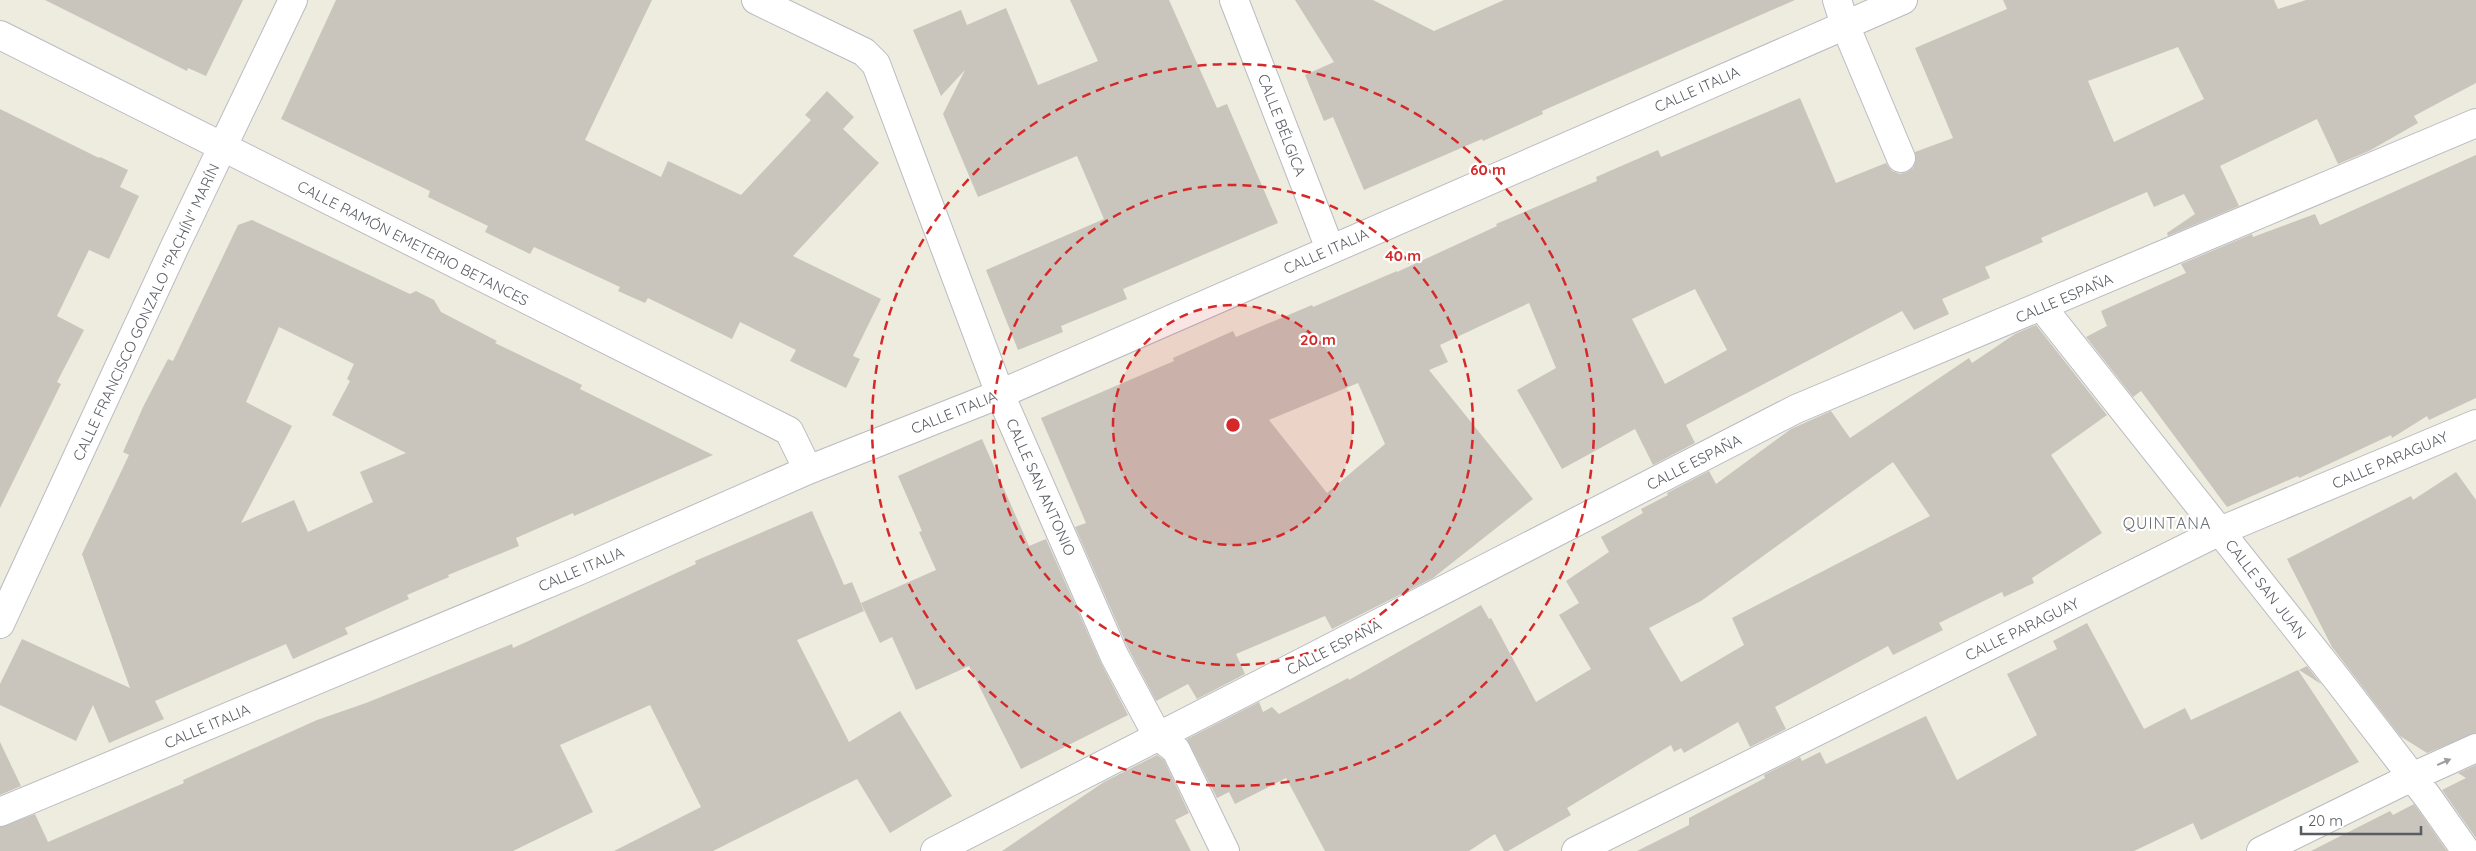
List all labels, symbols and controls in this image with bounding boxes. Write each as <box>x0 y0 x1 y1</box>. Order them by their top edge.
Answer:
street label: CALLE ITALIA <box>1651 62 1743 116</box>
street label: CALLE BÉLGICA <box>1254 71 1310 179</box>
street label: CALLE FRANCISCO GONZALO "PACHÍN" MARÍN <box>69 160 223 464</box>
text: 60 m <box>1470 160 1506 179</box>
street label: CALLE RAMÓN EMETERIO BETANCES <box>294 176 532 310</box>
street label: CALLE ITALIA <box>1280 224 1372 278</box>
text: 40 m <box>1385 246 1421 265</box>
street label: CALLE ESPAÑA <box>2013 269 2116 327</box>
text: 20 m <box>1300 330 1336 349</box>
street label: CALLE ITALIA <box>908 386 1000 438</box>
street label: CALLE SAN ANTONIO <box>1002 415 1080 559</box>
centre of rings <box>1224 416 1242 434</box>
street label: CALLE PARAGUAY <box>2329 427 2451 493</box>
street label: CALLE ESPAÑA <box>1643 430 1745 494</box>
district label: QUINTANA <box>2123 513 2211 533</box>
street label: CALLE SAN JUAN <box>2221 535 2311 643</box>
street label: CALLE ITALIA <box>535 542 627 596</box>
street label: CALLE PARAGUAY <box>1962 593 2083 665</box>
street label: CALLE ESPAÑA <box>1283 615 1385 679</box>
street label: CALLE ITALIA <box>161 699 253 753</box>
one-way arrow <box>2437 758 2451 766</box>
scale bar <box>2301 804 2421 836</box>
text: 20 m <box>2308 811 2343 830</box>

